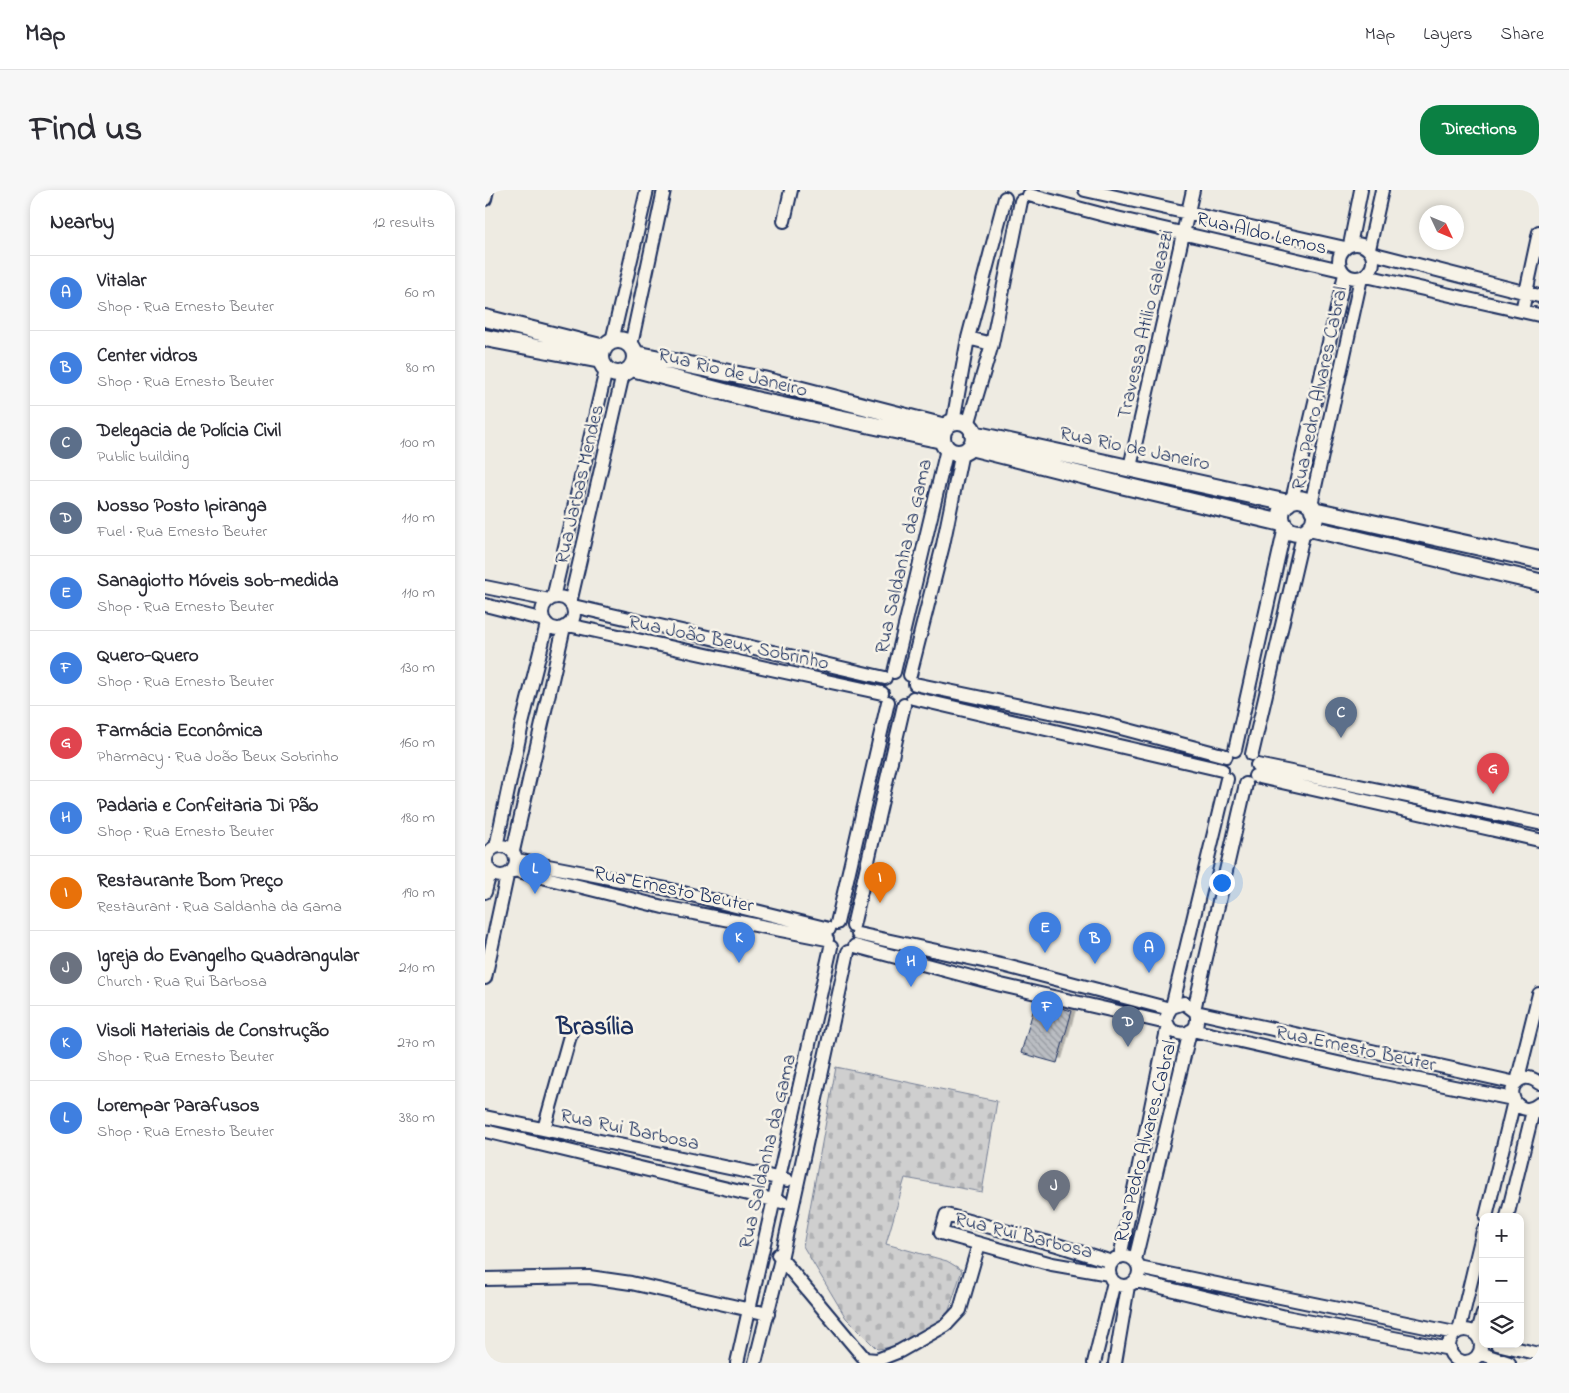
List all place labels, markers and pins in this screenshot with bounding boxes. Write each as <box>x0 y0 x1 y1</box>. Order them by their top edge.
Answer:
pin: C <box>1325 697 1357 738</box>
pin: G <box>1477 753 1509 794</box>
pin: L <box>519 853 551 894</box>
pin: I <box>864 862 896 903</box>
pin: E <box>1029 912 1061 953</box>
pin: K <box>723 922 755 963</box>
pin: B <box>1079 923 1111 964</box>
pin: A <box>1133 932 1165 973</box>
pin: H <box>895 946 927 987</box>
pin: F <box>1031 991 1063 1032</box>
pin: D <box>1112 1006 1144 1047</box>
pin: J <box>1038 1170 1070 1211</box>

